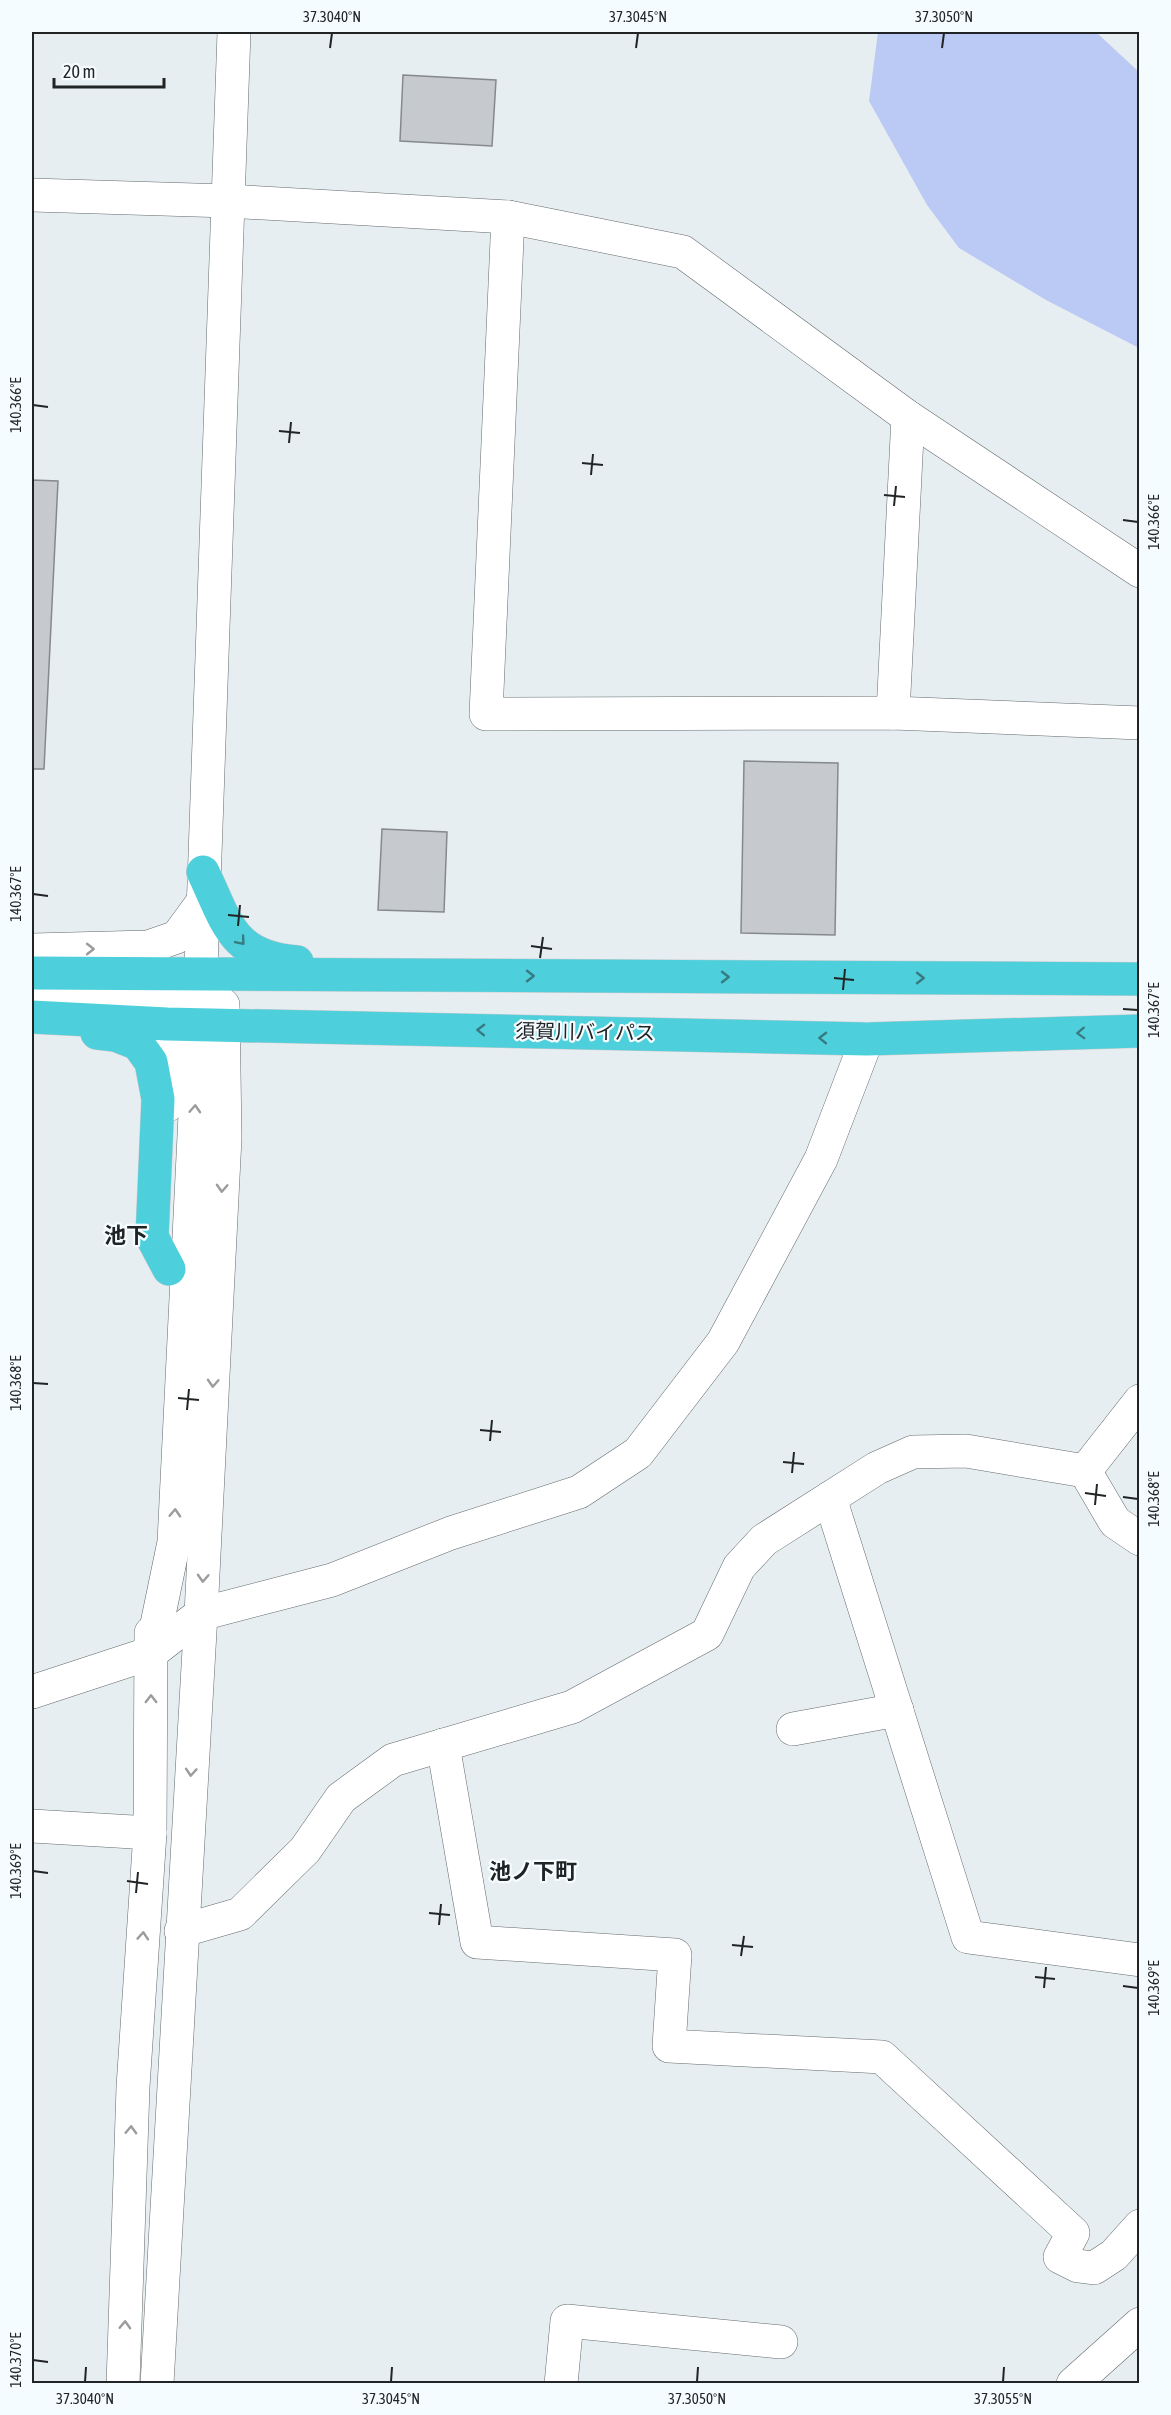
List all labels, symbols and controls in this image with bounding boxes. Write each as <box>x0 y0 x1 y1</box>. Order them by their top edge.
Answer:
text: 37.3040°N <box>303 8 361 25</box>
text: 37.3045°N <box>609 8 667 25</box>
text: 37.3050°N <box>915 8 973 25</box>
scale bar <box>54 51 164 89</box>
text: 20 m <box>63 61 95 82</box>
text: 140.366°E <box>7 377 24 433</box>
text: 140.366°E <box>1145 494 1162 550</box>
text: 140.367°E <box>7 866 24 922</box>
one-way arrow <box>233 934 244 945</box>
one-way arrow <box>85 943 94 955</box>
one-way arrow <box>525 970 534 982</box>
one-way arrow <box>720 971 729 983</box>
one-way arrow <box>915 972 924 984</box>
text: 140.367°E <box>1145 982 1162 1038</box>
street label: 須賀川バイパス <box>515 1019 655 1044</box>
one-way arrow <box>477 1024 486 1036</box>
one-way arrow <box>1077 1027 1086 1039</box>
one-way arrow <box>819 1032 828 1044</box>
one-way arrow <box>188 1104 201 1113</box>
one-way arrow <box>216 1184 229 1193</box>
district label: 池下 <box>104 1222 148 1248</box>
text: 140.368°E <box>7 1355 24 1411</box>
one-way arrow <box>206 1378 219 1387</box>
text: 140.368°E <box>1145 1471 1162 1527</box>
one-way arrow <box>169 1509 182 1518</box>
one-way arrow <box>196 1573 209 1582</box>
one-way arrow <box>145 1694 157 1703</box>
one-way arrow <box>185 1768 198 1777</box>
text: 140.369°E <box>7 1843 24 1899</box>
district label: 池ノ下町 <box>489 1858 577 1884</box>
one-way arrow <box>136 1931 149 1940</box>
text: 140.369°E <box>1145 1960 1162 2016</box>
one-way arrow <box>125 2126 138 2135</box>
one-way arrow <box>118 2321 131 2330</box>
text: 140.370°E <box>7 2332 24 2388</box>
text: 37.3040°N <box>56 2390 114 2407</box>
text: 37.3045°N <box>362 2390 420 2407</box>
text: 37.3050°N <box>668 2390 726 2407</box>
text: 37.3055°N <box>974 2390 1032 2407</box>

